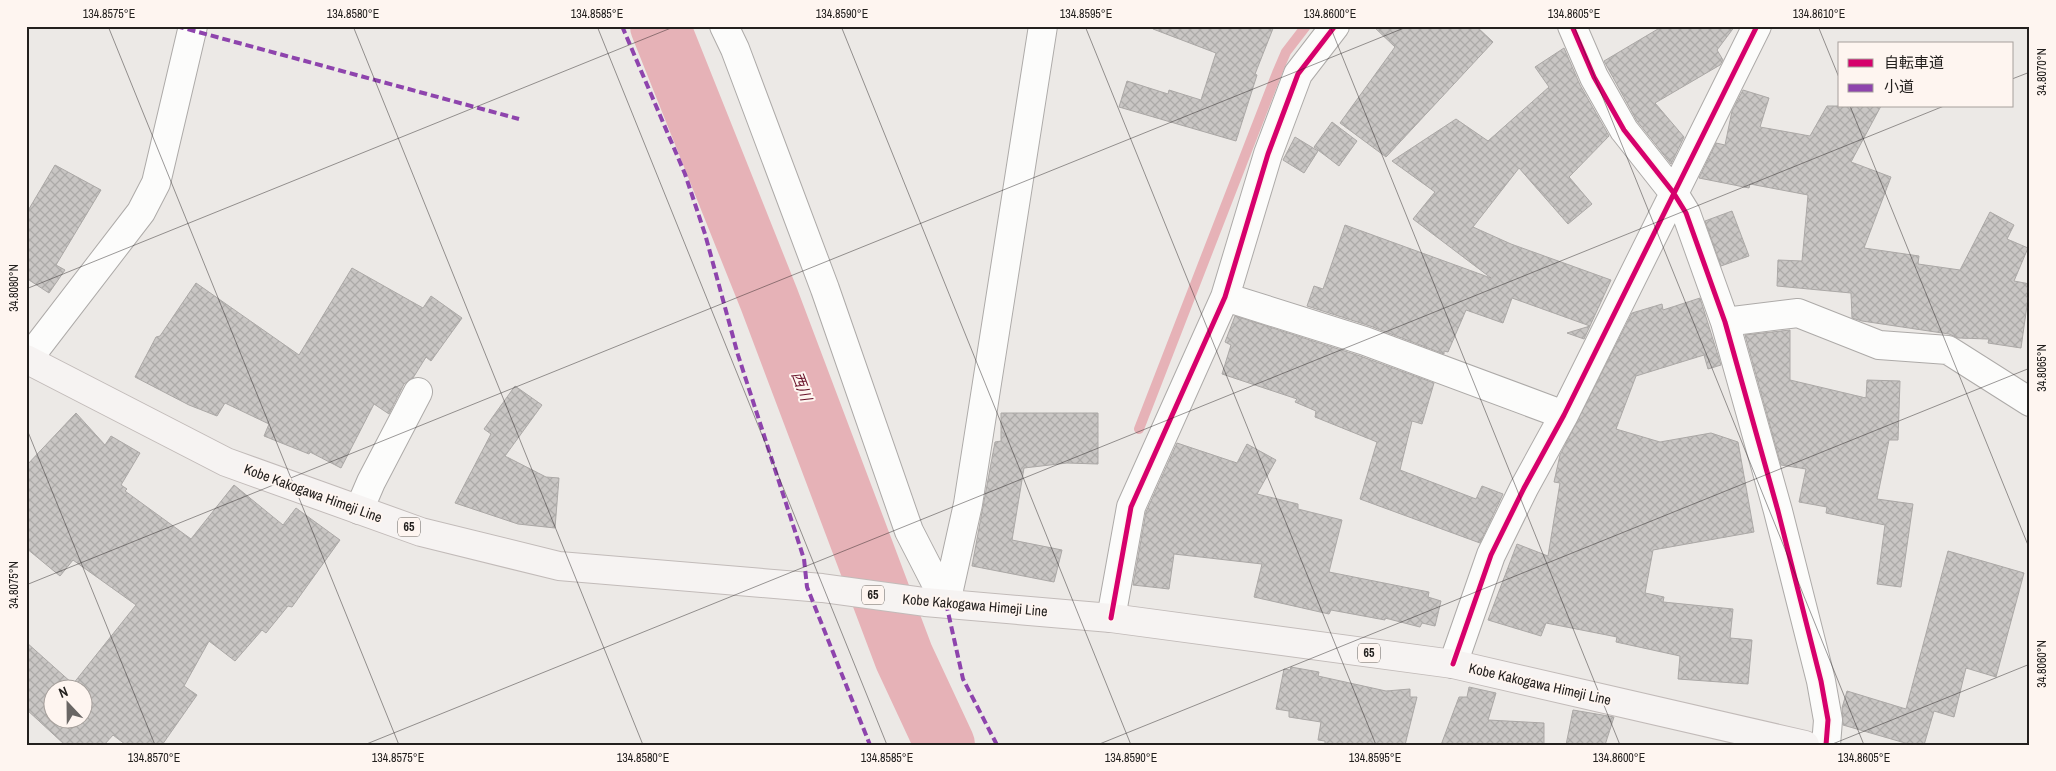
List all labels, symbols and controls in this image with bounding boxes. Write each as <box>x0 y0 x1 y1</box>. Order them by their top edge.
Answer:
text: 134.8575°E <box>83 6 135 22</box>
text: 134.8580°E <box>327 6 379 22</box>
text: 134.8585°E <box>571 6 623 22</box>
text: 134.8590°E <box>816 6 868 22</box>
text: 134.8595°E <box>1060 6 1112 22</box>
text: 134.8600°E <box>1304 6 1356 22</box>
text: 134.8605°E <box>1548 6 1600 22</box>
text: 134.8610°E <box>1793 6 1845 22</box>
legend <box>1838 42 2014 108</box>
text: 34.8070°N <box>2034 48 2050 96</box>
text: 自転車道 <box>1884 52 1944 73</box>
text: 小道 <box>1884 76 1914 97</box>
text: 34.8080°N <box>6 264 22 312</box>
text: 34.8065°N <box>2034 344 2050 392</box>
water label: 西川 <box>787 368 818 406</box>
street label: Kobe Kakogawa Himeji Line <box>242 460 384 526</box>
road number: 65 <box>398 518 420 536</box>
text: 34.8075°N <box>6 561 22 609</box>
road number: 65 <box>862 586 884 604</box>
street label: Kobe Kakogawa Himeji Line <box>902 590 1048 620</box>
text: 34.8060°N <box>2034 640 2050 688</box>
road number: 65 <box>1358 644 1380 662</box>
street label: Kobe Kakogawa Himeji Line <box>1467 659 1613 709</box>
north arrow <box>42 678 92 728</box>
text: N <box>56 682 70 702</box>
text: 134.8570°E <box>128 750 180 766</box>
text: 134.8575°E <box>372 750 424 766</box>
text: 134.8580°E <box>617 750 669 766</box>
text: 134.8585°E <box>861 750 913 766</box>
text: 134.8590°E <box>1105 750 1157 766</box>
text: 134.8595°E <box>1349 750 1401 766</box>
text: 134.8600°E <box>1593 750 1645 766</box>
text: 134.8605°E <box>1838 750 1890 766</box>

